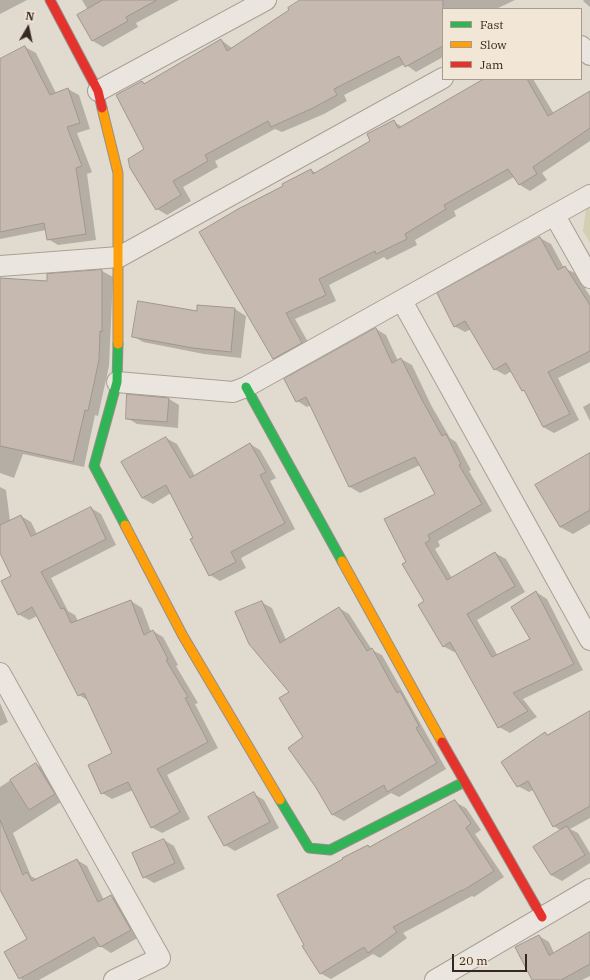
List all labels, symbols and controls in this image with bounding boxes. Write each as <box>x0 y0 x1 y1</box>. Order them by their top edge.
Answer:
north arrow <box>8 8 48 48</box>
legend <box>442 8 582 80</box>
text: N <box>24 9 35 24</box>
text: Fast <box>480 17 504 32</box>
text: Slow <box>480 37 507 52</box>
text: Jam <box>480 57 503 72</box>
scale bar <box>454 946 529 972</box>
text: 20 m <box>459 953 488 968</box>

